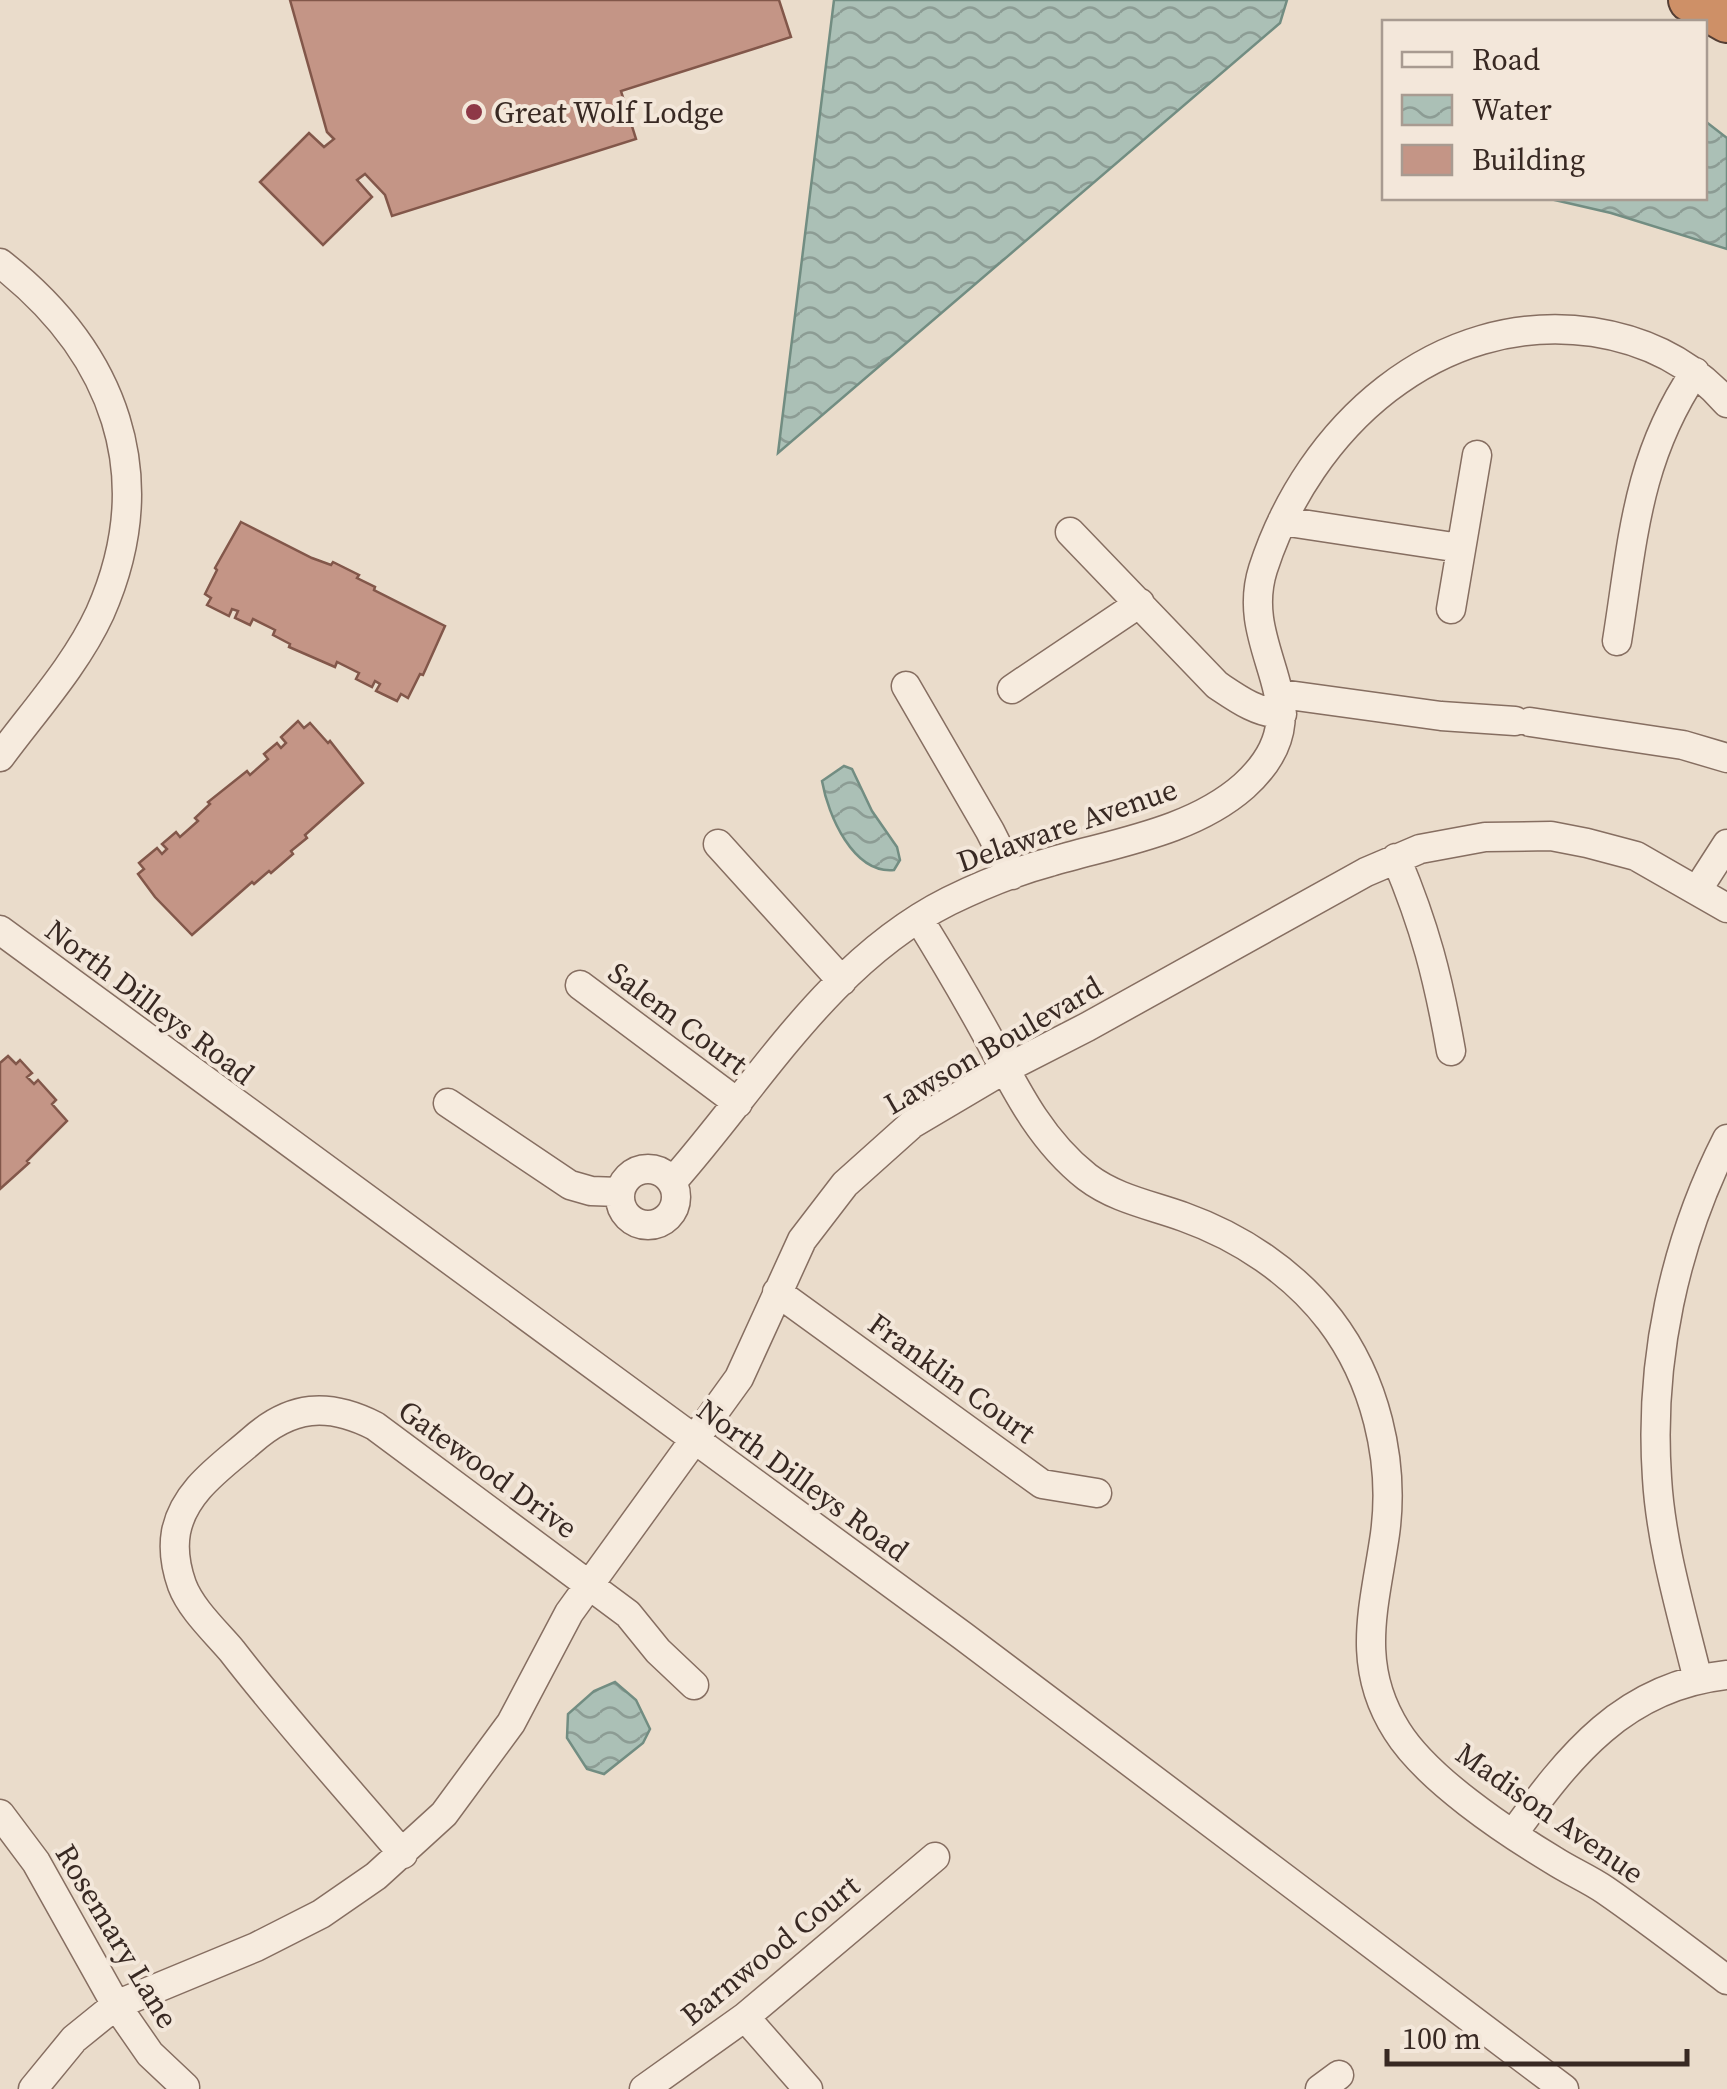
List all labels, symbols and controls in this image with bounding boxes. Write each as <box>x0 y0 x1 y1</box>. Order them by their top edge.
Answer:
legend <box>1382 20 1707 200</box>
text: Road <box>1472 39 1540 80</box>
text: Water <box>1472 89 1552 130</box>
place label: Great Wolf Lodge <box>494 92 724 133</box>
marker: Great Wolf Lodge <box>463 101 485 123</box>
text: Building <box>1472 139 1585 180</box>
street label: Delaware Avenue <box>951 768 1183 882</box>
street label: North Dilleys Road <box>37 910 263 1094</box>
street label: Salem Court <box>600 952 756 1084</box>
street label: Lawson Boulevard <box>876 966 1110 1124</box>
street label: Franklin Court <box>860 1303 1044 1453</box>
street label: North Dilleys Road <box>689 1389 917 1571</box>
street label: Gatewood Drive <box>390 1390 586 1548</box>
street label: Madison Avenue <box>1448 1733 1652 1893</box>
street label: Rosemary Lane <box>46 1836 188 2036</box>
street label: Barnwood Court <box>672 1865 868 2035</box>
scale bar <box>1387 2004 1687 2066</box>
text: 100 m <box>1402 2018 1481 2059</box>

